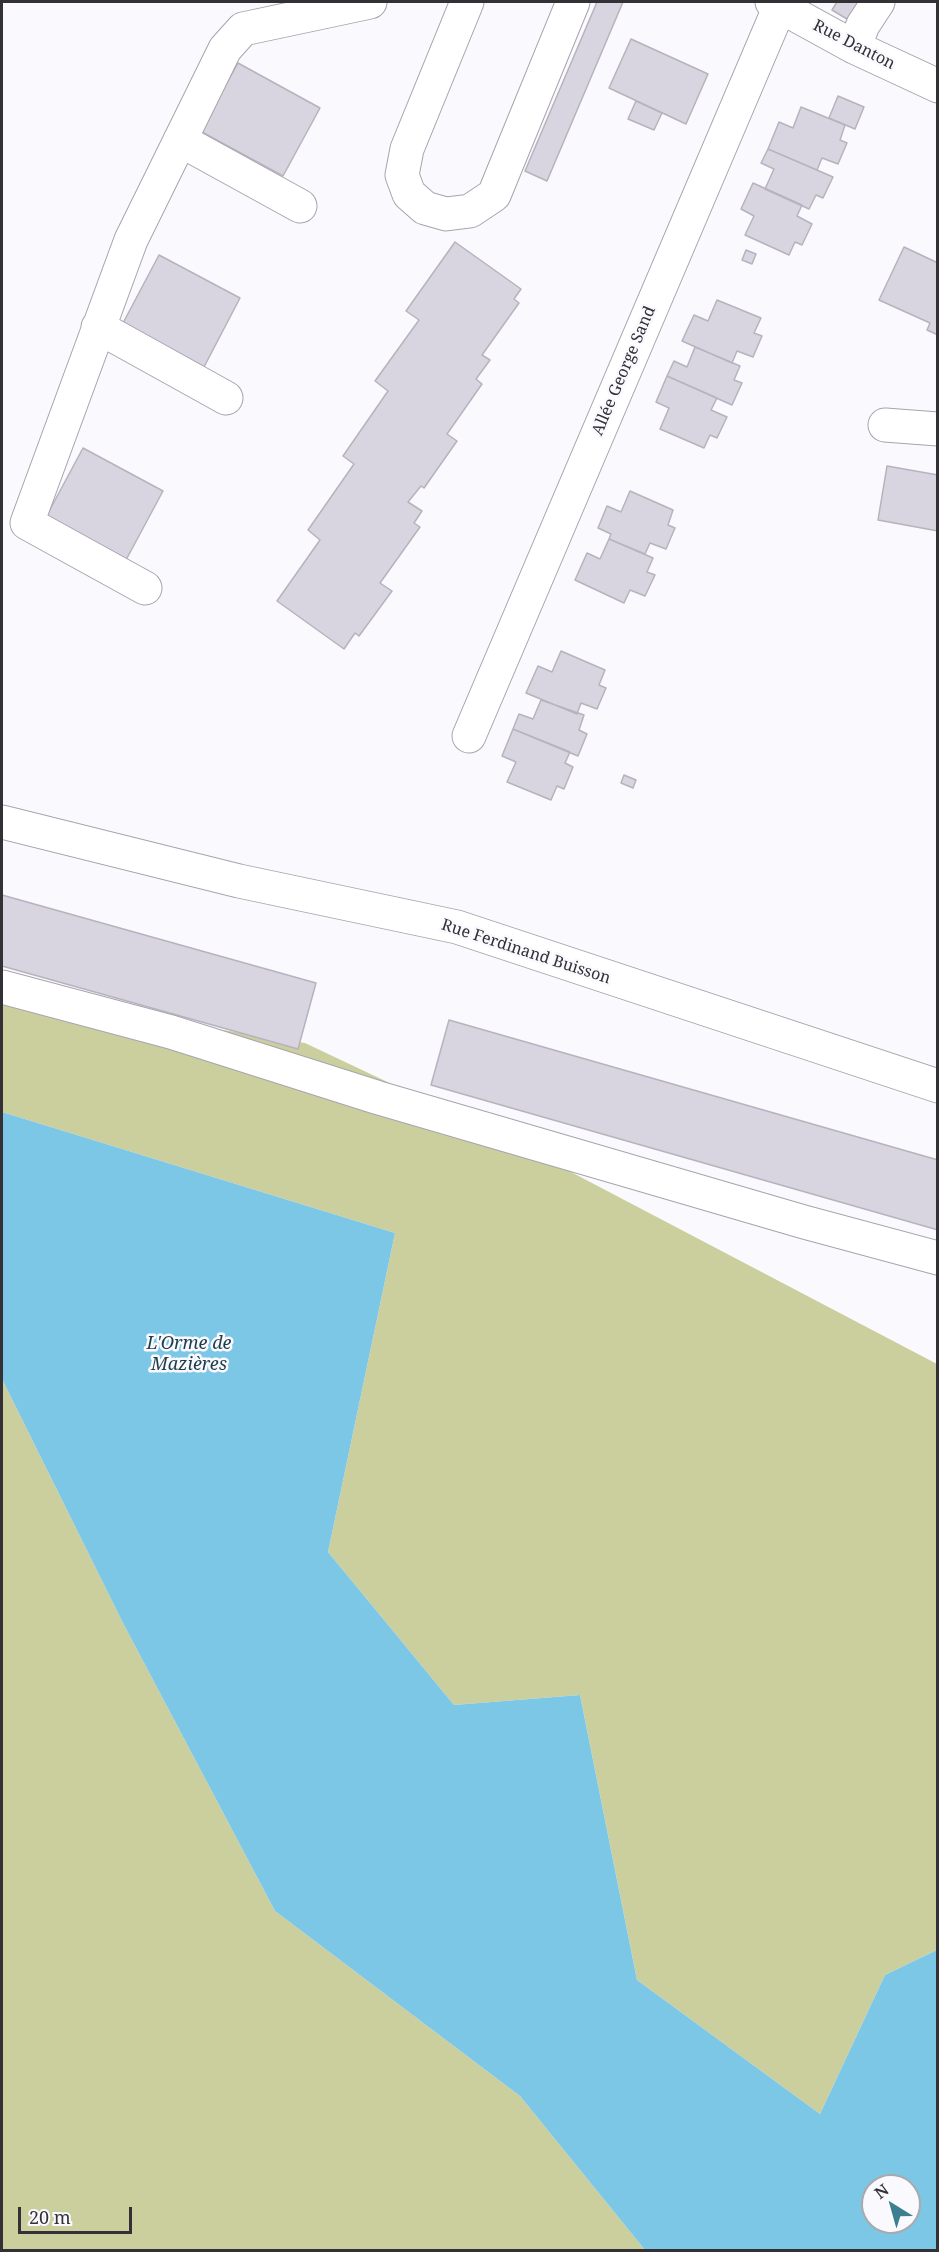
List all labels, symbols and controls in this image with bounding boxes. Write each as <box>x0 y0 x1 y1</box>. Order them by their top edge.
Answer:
street label: Rue Danton <box>810 16 898 74</box>
street label: Allée George Sand <box>588 304 660 438</box>
street label: Rue Ferdinand Buisson <box>439 916 613 988</box>
water label: L'Orme de Mazières <box>147 1333 231 1376</box>
north arrow <box>861 2174 921 2234</box>
text: N <box>870 2179 893 2204</box>
scale bar <box>21 2195 135 2233</box>
text: 20 m <box>29 2205 71 2229</box>

